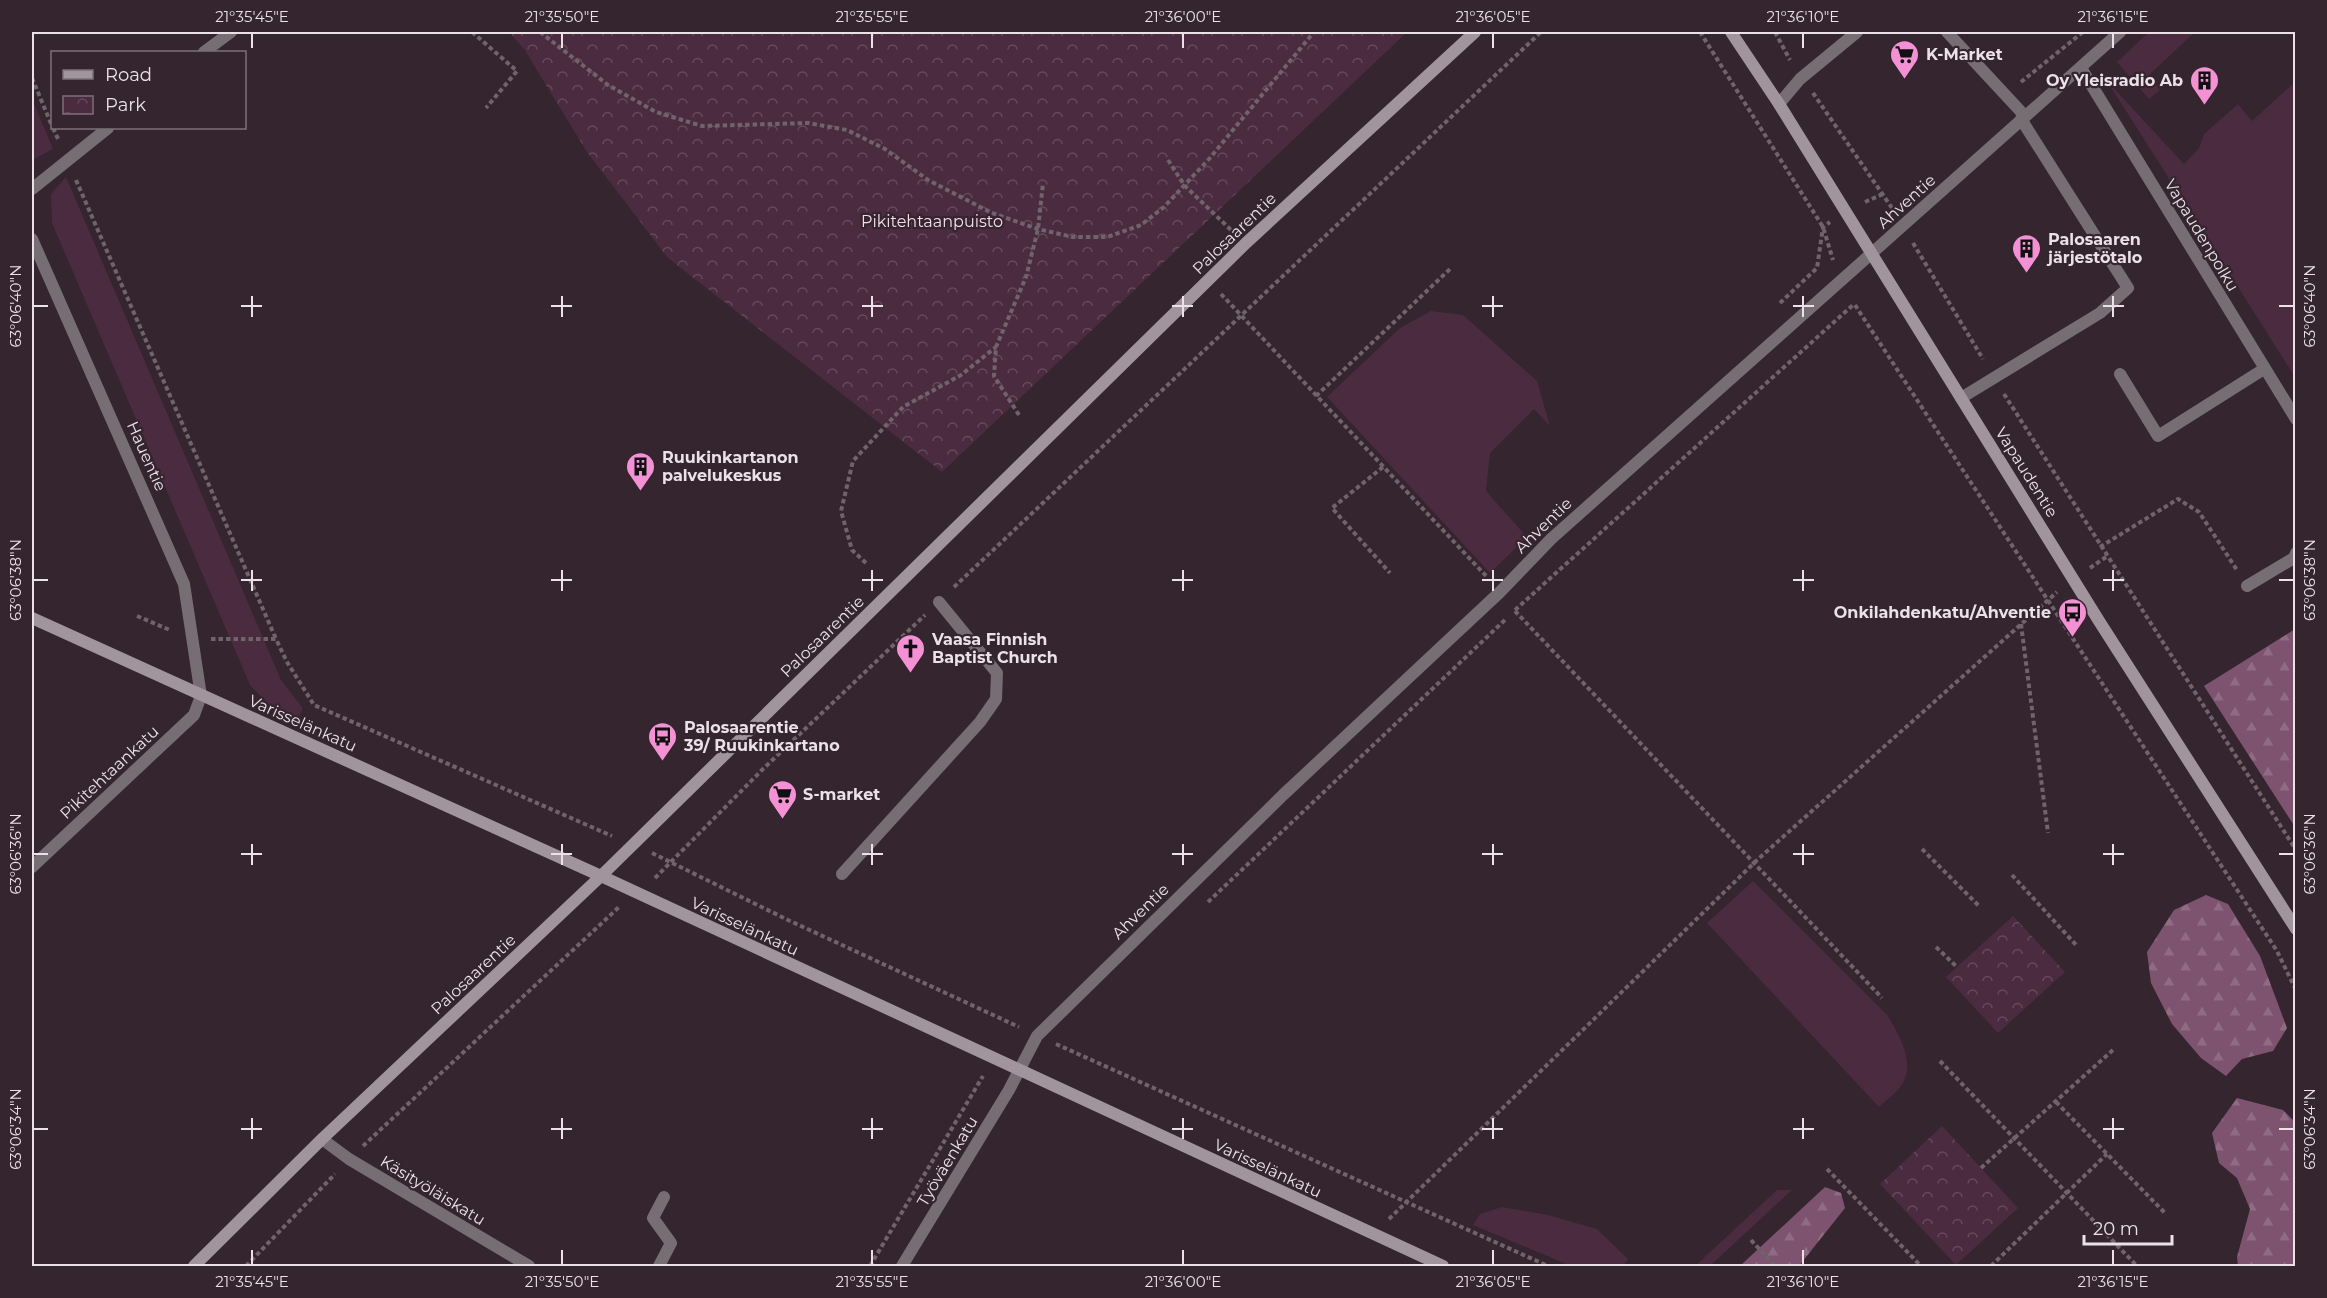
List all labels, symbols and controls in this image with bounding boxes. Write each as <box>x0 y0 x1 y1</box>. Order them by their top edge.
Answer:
text: 21°35'45"E <box>215 7 289 26</box>
text: 21°35'50"E <box>525 7 599 26</box>
text: 21°35'55"E <box>836 7 908 26</box>
text: 21°36'00"E <box>1145 7 1221 26</box>
text: 21°36'05"E <box>1455 7 1531 26</box>
text: 21°36'10"E <box>1767 7 1839 26</box>
text: 21°36'15"E <box>2077 7 2149 26</box>
supermarket icon: K-Market <box>1889 38 1921 80</box>
place label: K-Market <box>1926 45 2003 64</box>
legend <box>51 51 246 129</box>
text: Road <box>105 64 152 86</box>
building icon: Oy Yleisradio Ab <box>2188 64 2220 106</box>
place label: Oy Yleisradio Ab <box>2046 71 2183 90</box>
text: Park <box>105 94 146 116</box>
street label: Ahventie <box>1873 170 1939 232</box>
street label: Vapaudenpolku <box>2161 176 2243 295</box>
street label: Palosaarentie <box>1189 189 1280 278</box>
park label: Pikitehtaanpuisto <box>861 212 1003 231</box>
place label: Palosaaren järjestötalo <box>2046 230 2142 267</box>
building icon: Palosaaren järjestötalo <box>2011 232 2043 274</box>
text: 63°06'40"N <box>6 265 25 347</box>
text: 63°06'40"N <box>2300 265 2319 347</box>
street label: Hauentie <box>123 418 170 494</box>
street label: Vapaudentie <box>1991 424 2062 521</box>
place label: Ruukinkartanon palvelukeskus <box>662 448 799 485</box>
building icon: Ruukinkartanon palvelukeskus <box>625 450 657 492</box>
street label: Ahventie <box>1511 494 1576 557</box>
text: 63°06'38"N <box>6 539 25 621</box>
text: 63°06'38"N <box>2300 539 2319 621</box>
street label: Palosaarentie <box>777 592 868 681</box>
bus stop icon: Onkilahdenkatu/Ahventie <box>2056 596 2088 638</box>
place label: Onkilahdenkatu/Ahventie <box>1834 603 2051 622</box>
place label: Vaasa Finnish Baptist Church <box>931 630 1058 667</box>
church icon: Vaasa Finnish Baptist Church <box>895 632 927 674</box>
street label: Varisselänkatu <box>246 691 360 756</box>
place label: Palosaarentie 39/ Ruukinkartano <box>683 718 840 755</box>
bus stop icon: Palosaarentie 39/ Ruukinkartano <box>647 720 679 762</box>
street label: Pikitehtaankatu <box>56 722 163 823</box>
supermarket icon: S-market <box>766 778 798 820</box>
place label: S-market <box>803 785 880 804</box>
text: 63°06'36"N <box>6 813 25 895</box>
text: 63°06'36"N <box>2300 813 2319 895</box>
street label: Ahventie <box>1108 880 1173 943</box>
street label: Varisselänkatu <box>688 893 801 960</box>
street label: Palosaarentie <box>427 930 520 1018</box>
text: 63°06'34"N <box>6 1088 25 1170</box>
text: 63°06'34"N <box>2300 1088 2319 1170</box>
street label: Työväenkatu <box>913 1113 982 1210</box>
street label: Varisselänkatu <box>1211 1135 1324 1202</box>
street label: Käsityöläiskatu <box>377 1152 489 1229</box>
scale bar <box>2084 1208 2172 1246</box>
text: 20 m <box>2093 1218 2139 1240</box>
text: 21°35'45"E <box>215 1272 289 1291</box>
text: 21°35'50"E <box>525 1272 599 1291</box>
text: 21°35'55"E <box>836 1272 908 1291</box>
text: 21°36'00"E <box>1145 1272 1221 1291</box>
text: 21°36'05"E <box>1455 1272 1531 1291</box>
text: 21°36'10"E <box>1767 1272 1839 1291</box>
text: 21°36'15"E <box>2077 1272 2149 1291</box>

